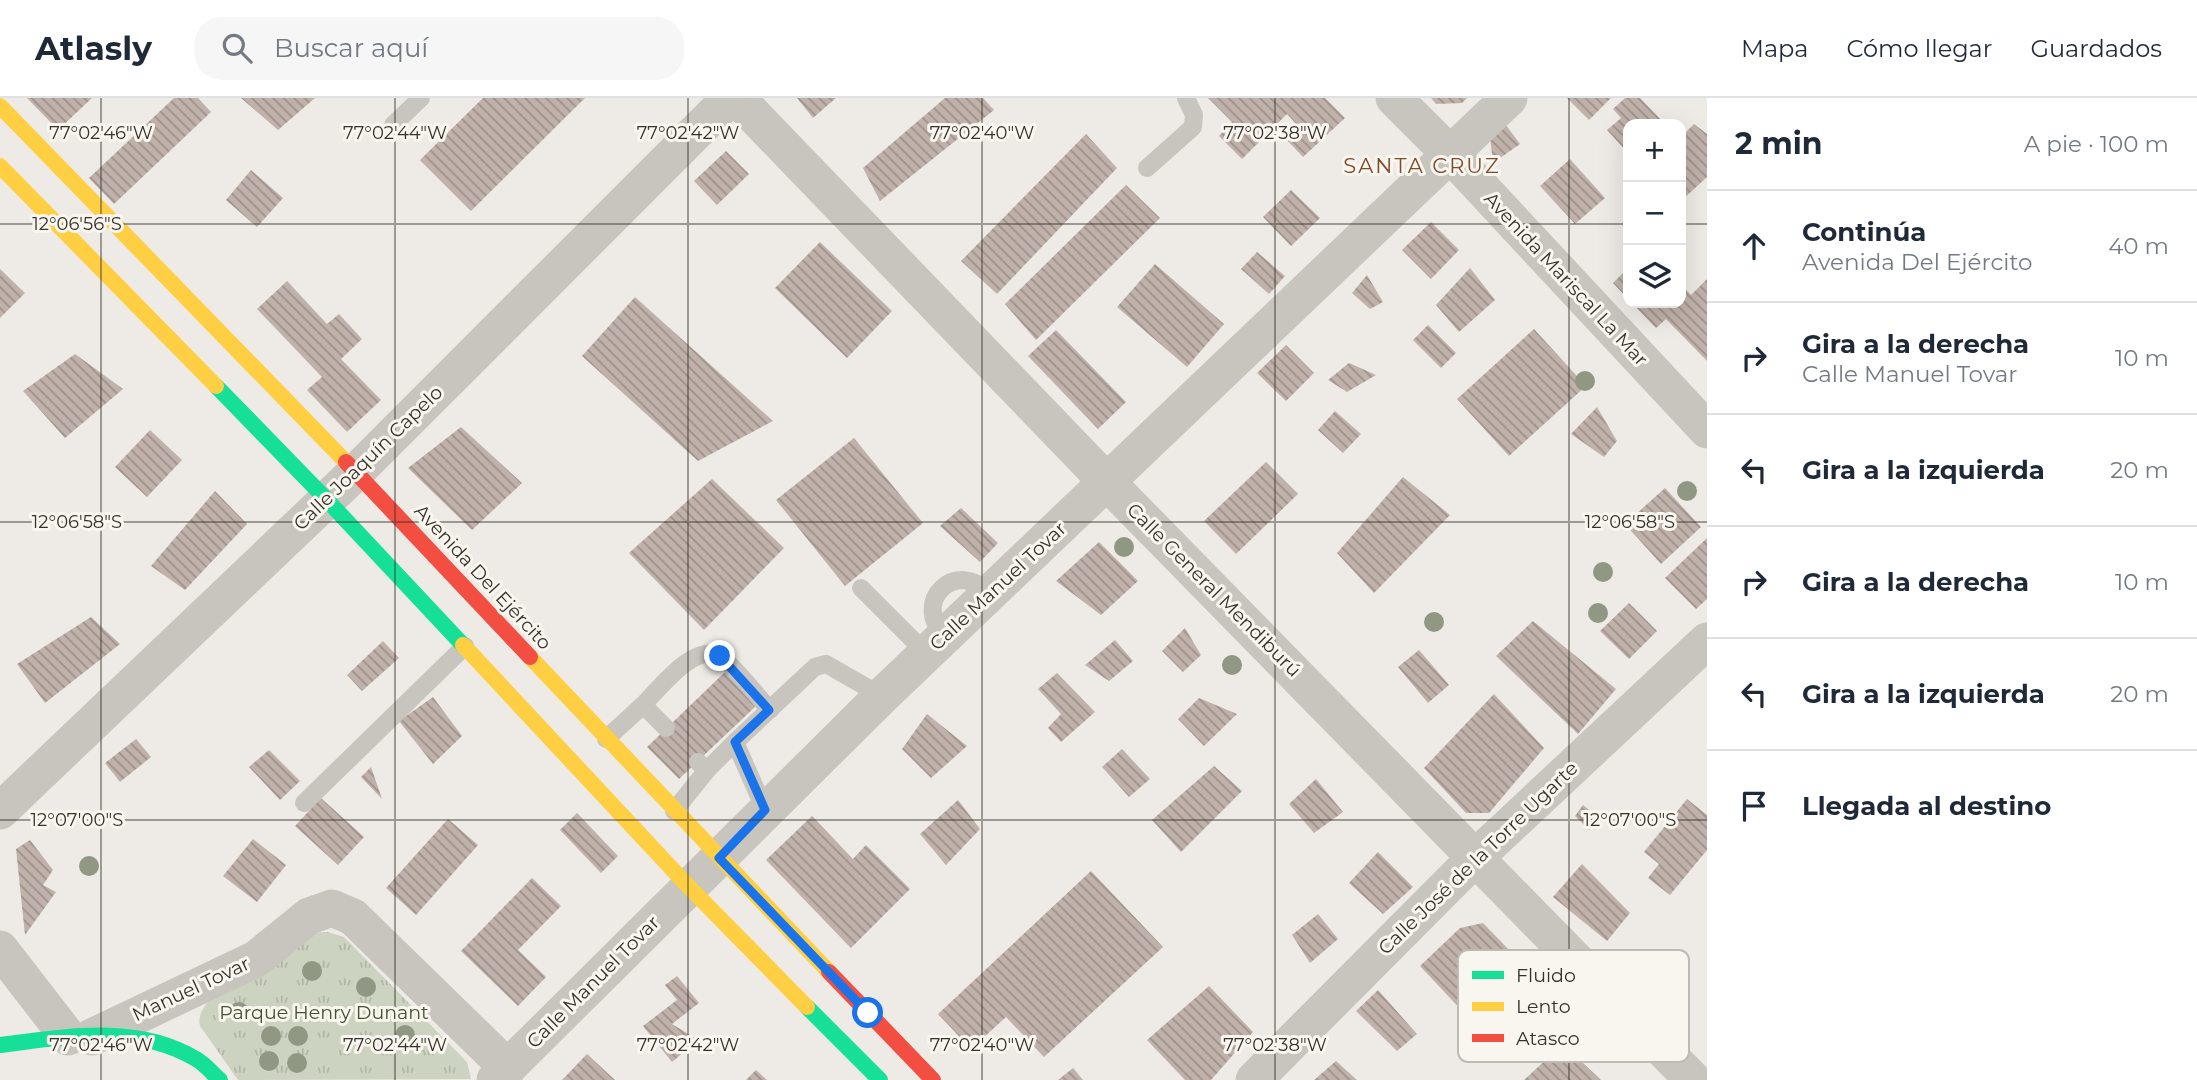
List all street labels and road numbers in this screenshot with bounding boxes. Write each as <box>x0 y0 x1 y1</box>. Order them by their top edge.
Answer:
street label: Avenida Mariscal La Mar <box>1479 187 1653 371</box>
street label: Calle Joaquín Capelo <box>289 381 447 535</box>
street label: Calle General Mendiburú <box>1122 498 1306 682</box>
street label: Avenida Del Ejército <box>410 500 556 655</box>
street label: Calle Manuel Tovar <box>925 517 1071 655</box>
street label: Calle José de la Torre Ugarte <box>1374 757 1582 959</box>
street label: Calle Manuel Tovar <box>522 911 664 1053</box>
street label: Manuel Tovar <box>129 952 253 1026</box>

